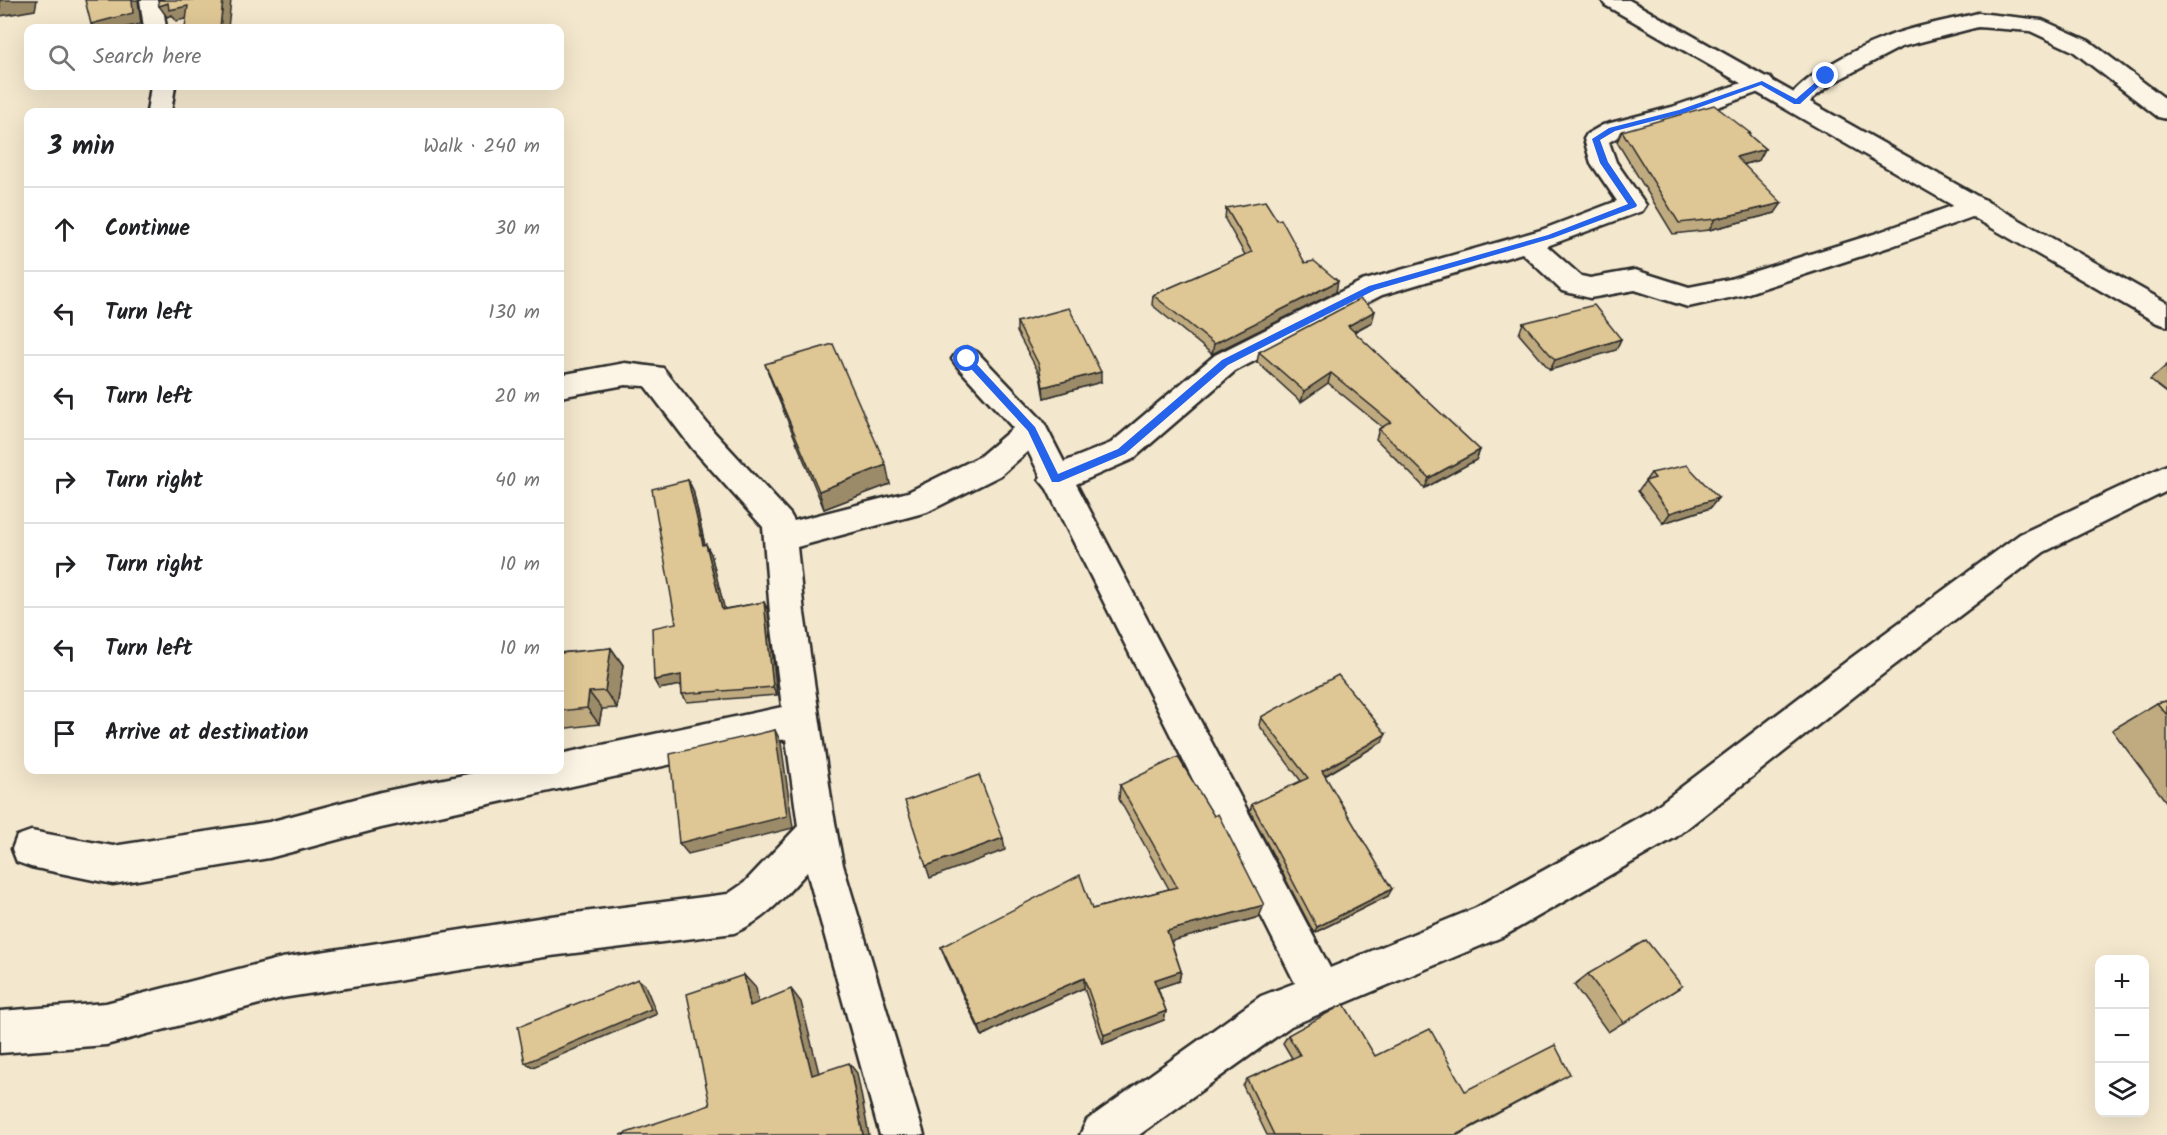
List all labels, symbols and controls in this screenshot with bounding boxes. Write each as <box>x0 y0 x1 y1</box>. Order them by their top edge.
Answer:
search box <box>24 24 564 90</box>
text: Search here <box>93 40 201 75</box>
icon: search <box>45 41 78 74</box>
route end <box>1812 62 1838 88</box>
text: 3 min <box>48 126 115 168</box>
text: Walk · 240 m <box>423 131 540 163</box>
text: Continue <box>105 212 190 247</box>
icon: ahead <box>48 213 81 246</box>
text: 30 m <box>495 213 540 245</box>
text: Turn left <box>105 296 192 331</box>
icon: left <box>48 297 81 330</box>
text: 130 m <box>488 297 540 329</box>
route start <box>953 345 979 371</box>
text: Turn left <box>105 380 192 415</box>
icon: left <box>48 381 81 414</box>
text: 20 m <box>494 381 540 413</box>
text: Turn right <box>105 464 203 499</box>
icon: right <box>48 465 81 498</box>
text: 40 m <box>495 465 540 497</box>
text: Turn right <box>105 548 203 583</box>
icon: right <box>48 549 81 582</box>
text: 10 m <box>500 549 540 581</box>
text: Turn left <box>105 632 192 667</box>
icon: left <box>48 633 81 666</box>
text: 10 m <box>500 633 540 665</box>
text: Arrive at destination <box>105 716 308 751</box>
icon: arrive <box>48 717 81 750</box>
map controls <box>2095 955 2149 1117</box>
button: + <box>2095 955 2149 1009</box>
button: − <box>2095 1009 2149 1063</box>
button: layers <box>2095 1063 2149 1117</box>

